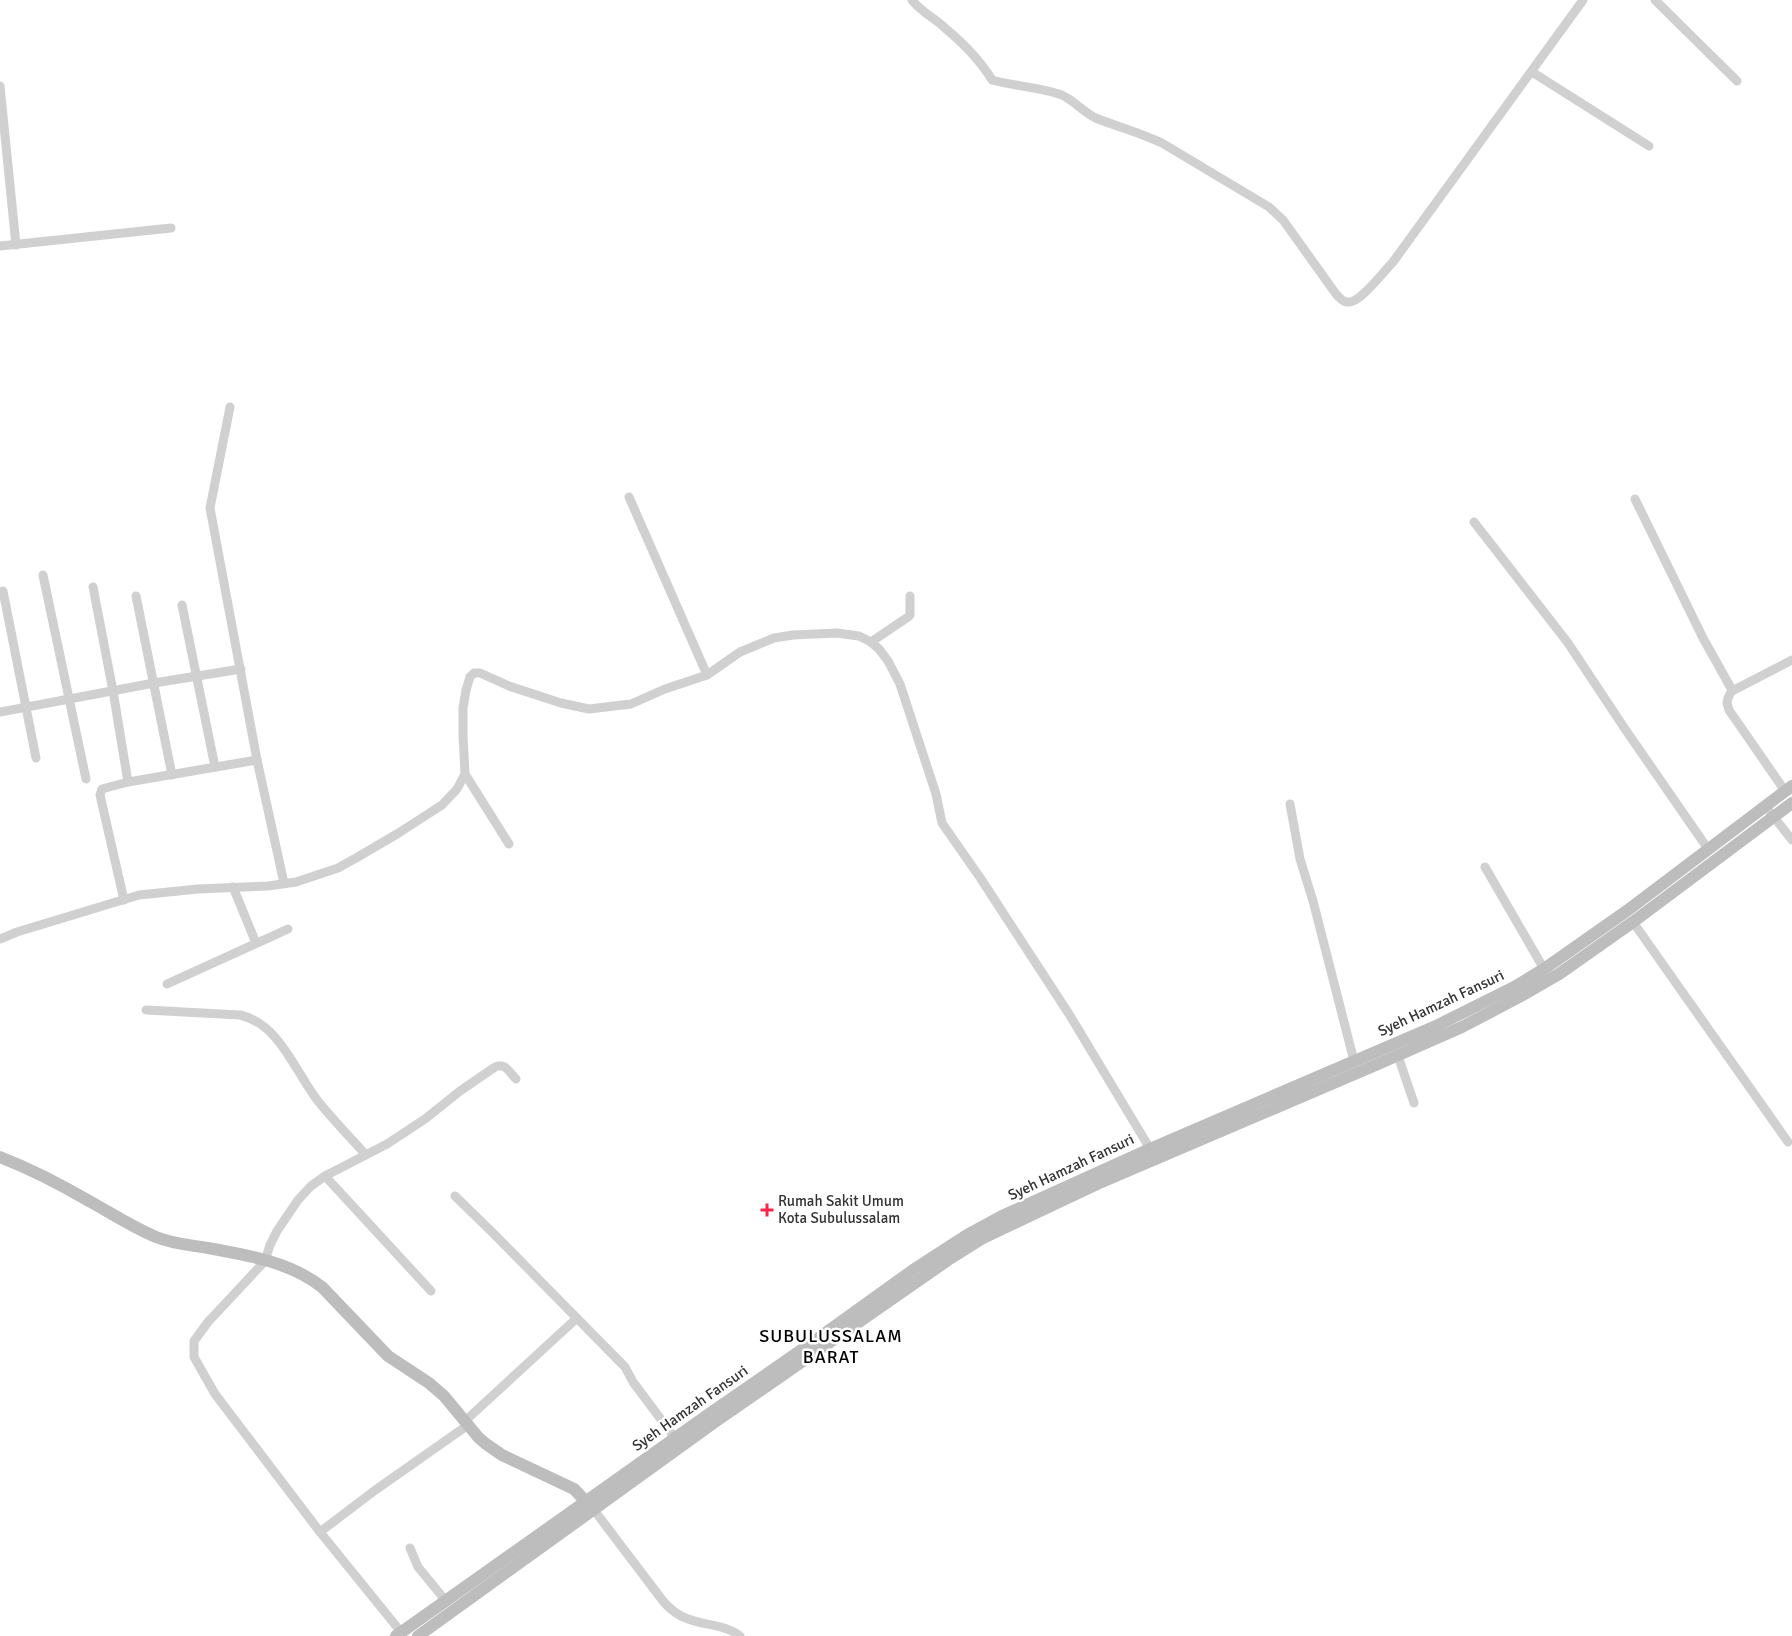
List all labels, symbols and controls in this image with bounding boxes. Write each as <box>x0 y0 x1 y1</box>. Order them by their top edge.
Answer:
street label: Syeh Hamzah Fansuri <box>1375 966 1507 1040</box>
street label: Syeh Hamzah Fansuri <box>1005 1130 1137 1204</box>
place label: Rumah Sakit Umum Kota Subulussalam <box>778 1192 904 1227</box>
marker: Rumah Sakit Umum Kota Subulussalam <box>760 1203 774 1217</box>
district label: SUBULUSSALAM BARAT <box>759 1325 903 1368</box>
street label: Syeh Hamzah Fansuri <box>629 1361 751 1455</box>

